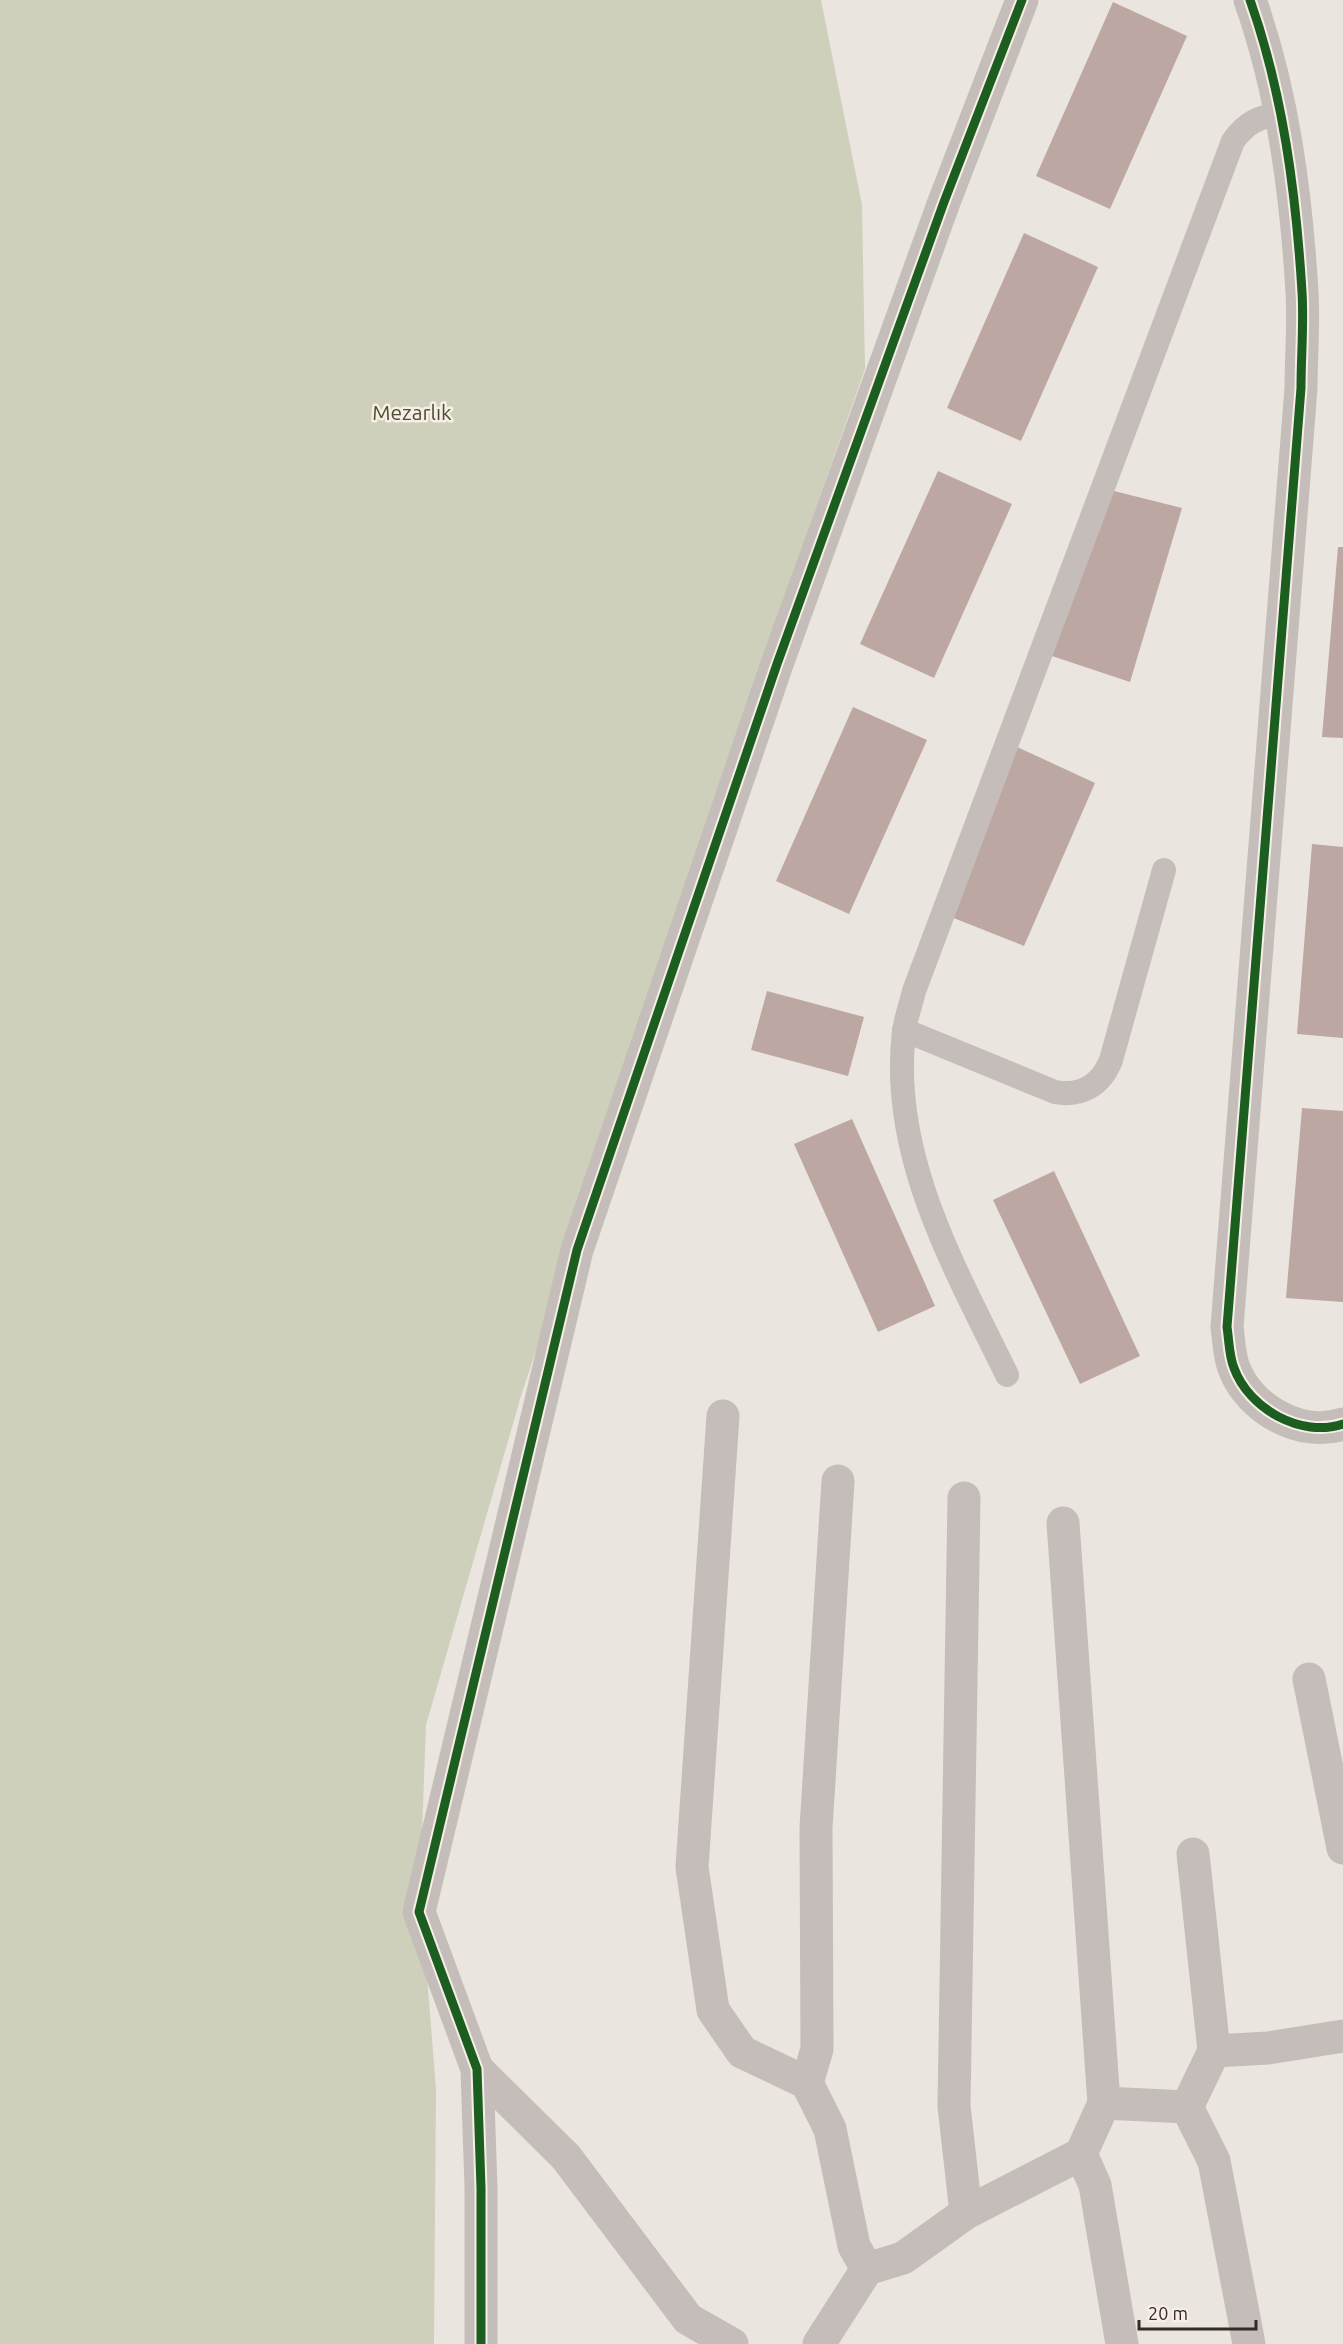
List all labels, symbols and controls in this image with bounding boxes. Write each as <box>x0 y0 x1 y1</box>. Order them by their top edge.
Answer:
park label: Mezarlık <box>372 400 452 424</box>
scale bar <box>1139 2293 1256 2331</box>
text: 20 m <box>1148 2303 1188 2323</box>

